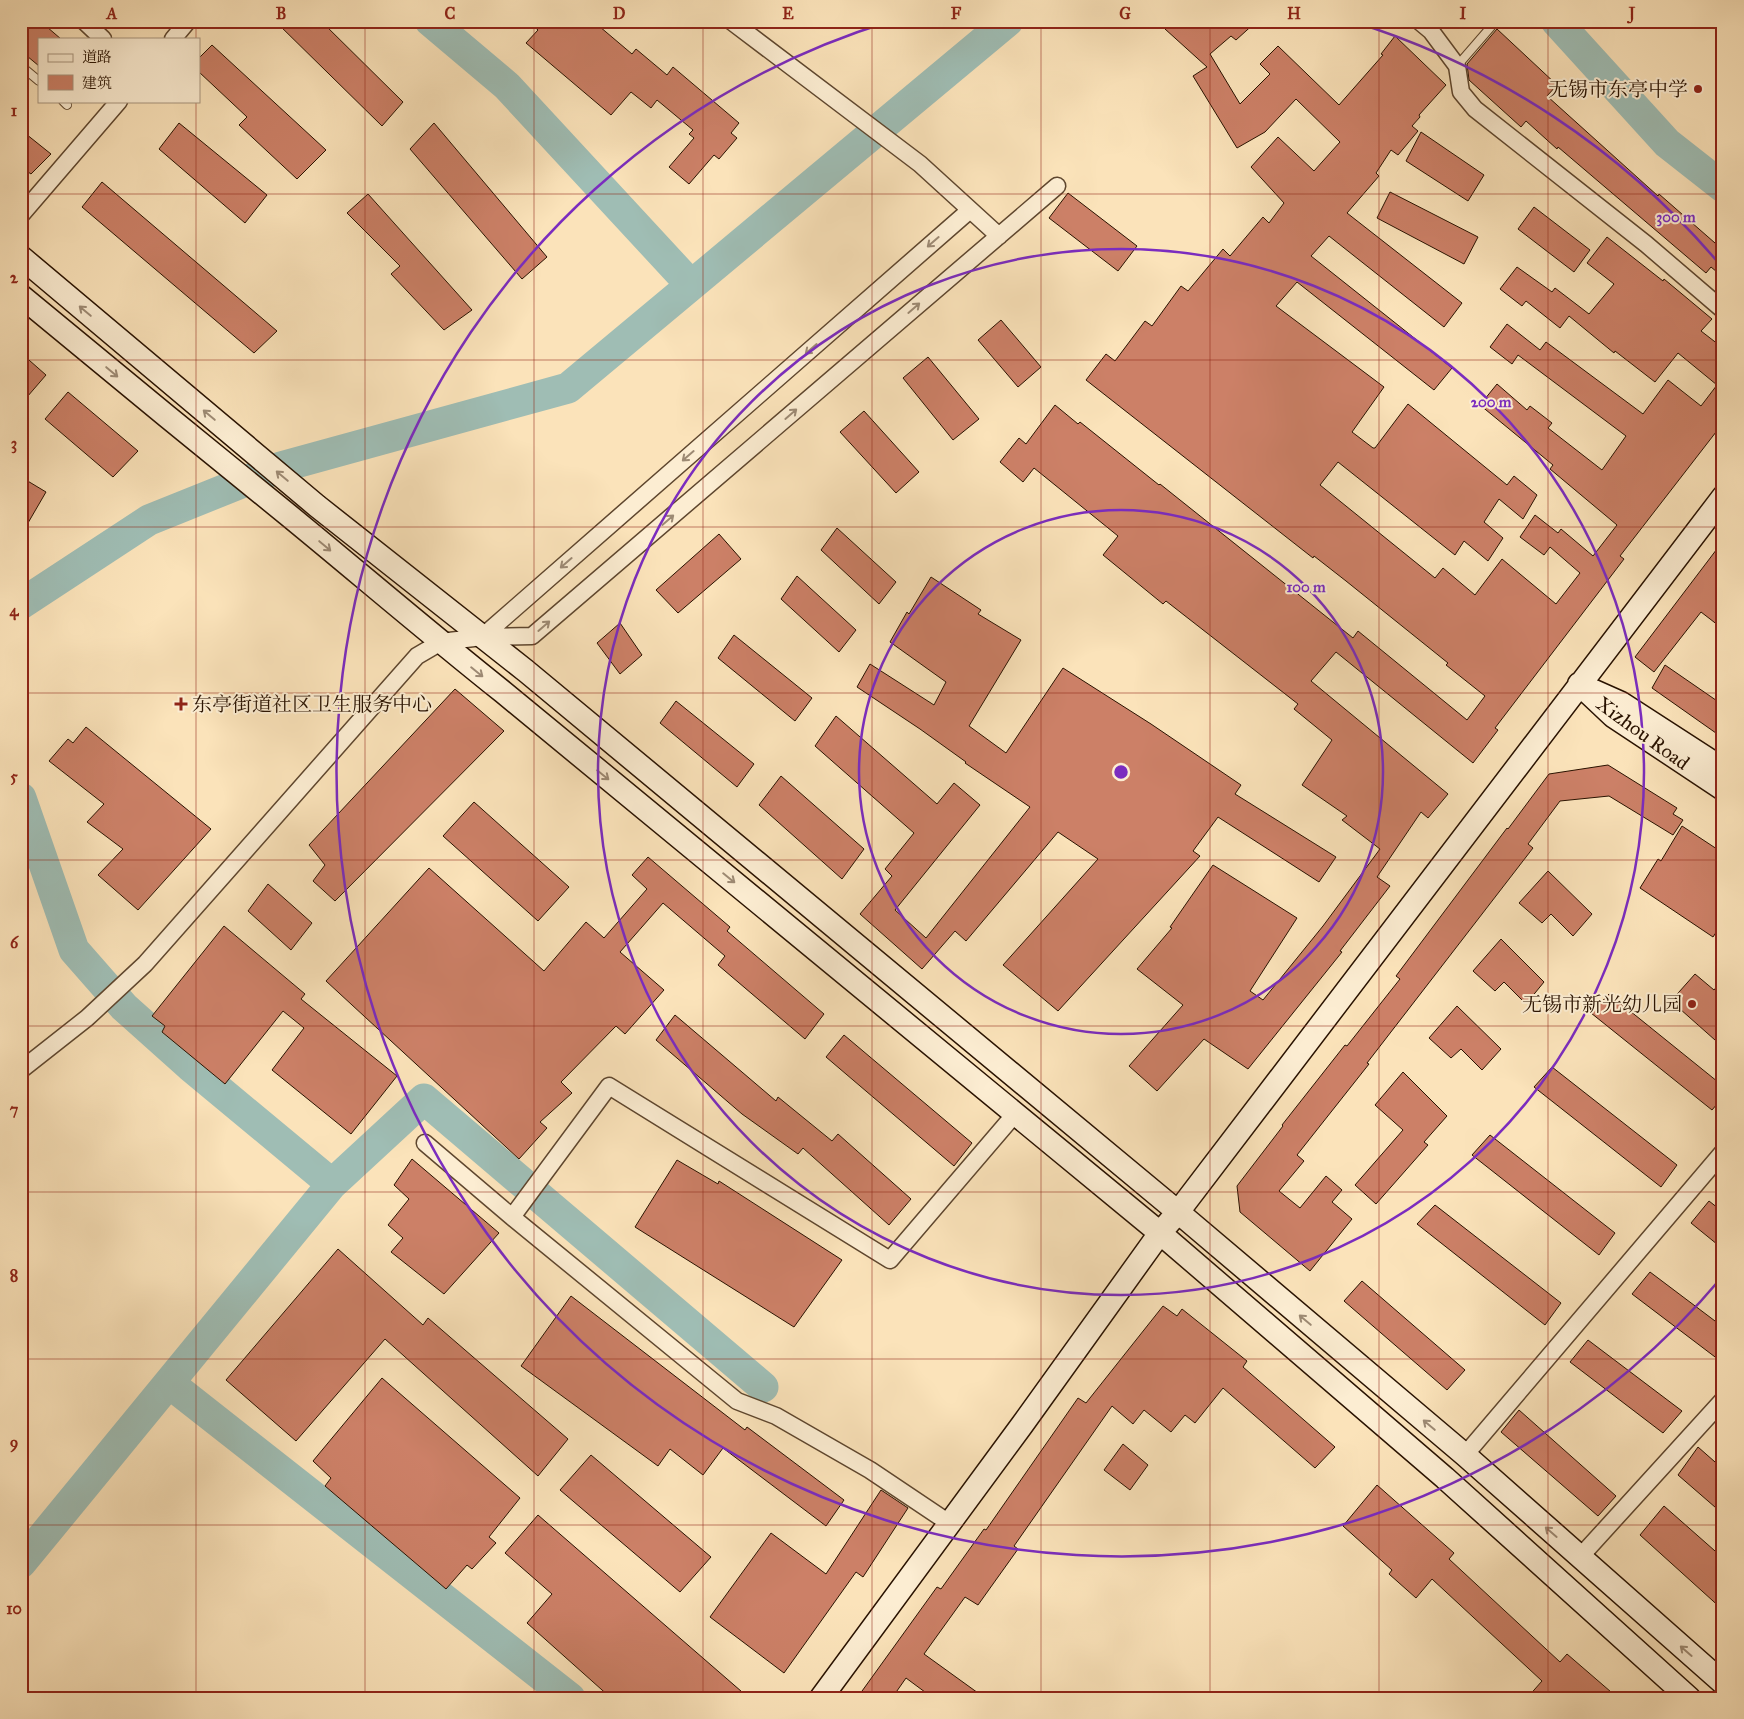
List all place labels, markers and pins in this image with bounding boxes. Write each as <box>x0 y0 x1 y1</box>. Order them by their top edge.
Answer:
place label: 无锡市东亭中学 <box>1548 77 1688 101</box>
marker: 无锡市东亭中学 <box>1692 83 1704 95</box>
place label: 东亭街道社区卫生服务中心 <box>192 692 432 716</box>
marker: 东亭街道社区卫生服务中心 <box>174 697 188 711</box>
centre of rings <box>1112 763 1130 781</box>
place label: 无锡市新光幼儿园 <box>1522 992 1682 1016</box>
marker: 无锡市新光幼儿园 <box>1686 998 1698 1010</box>

